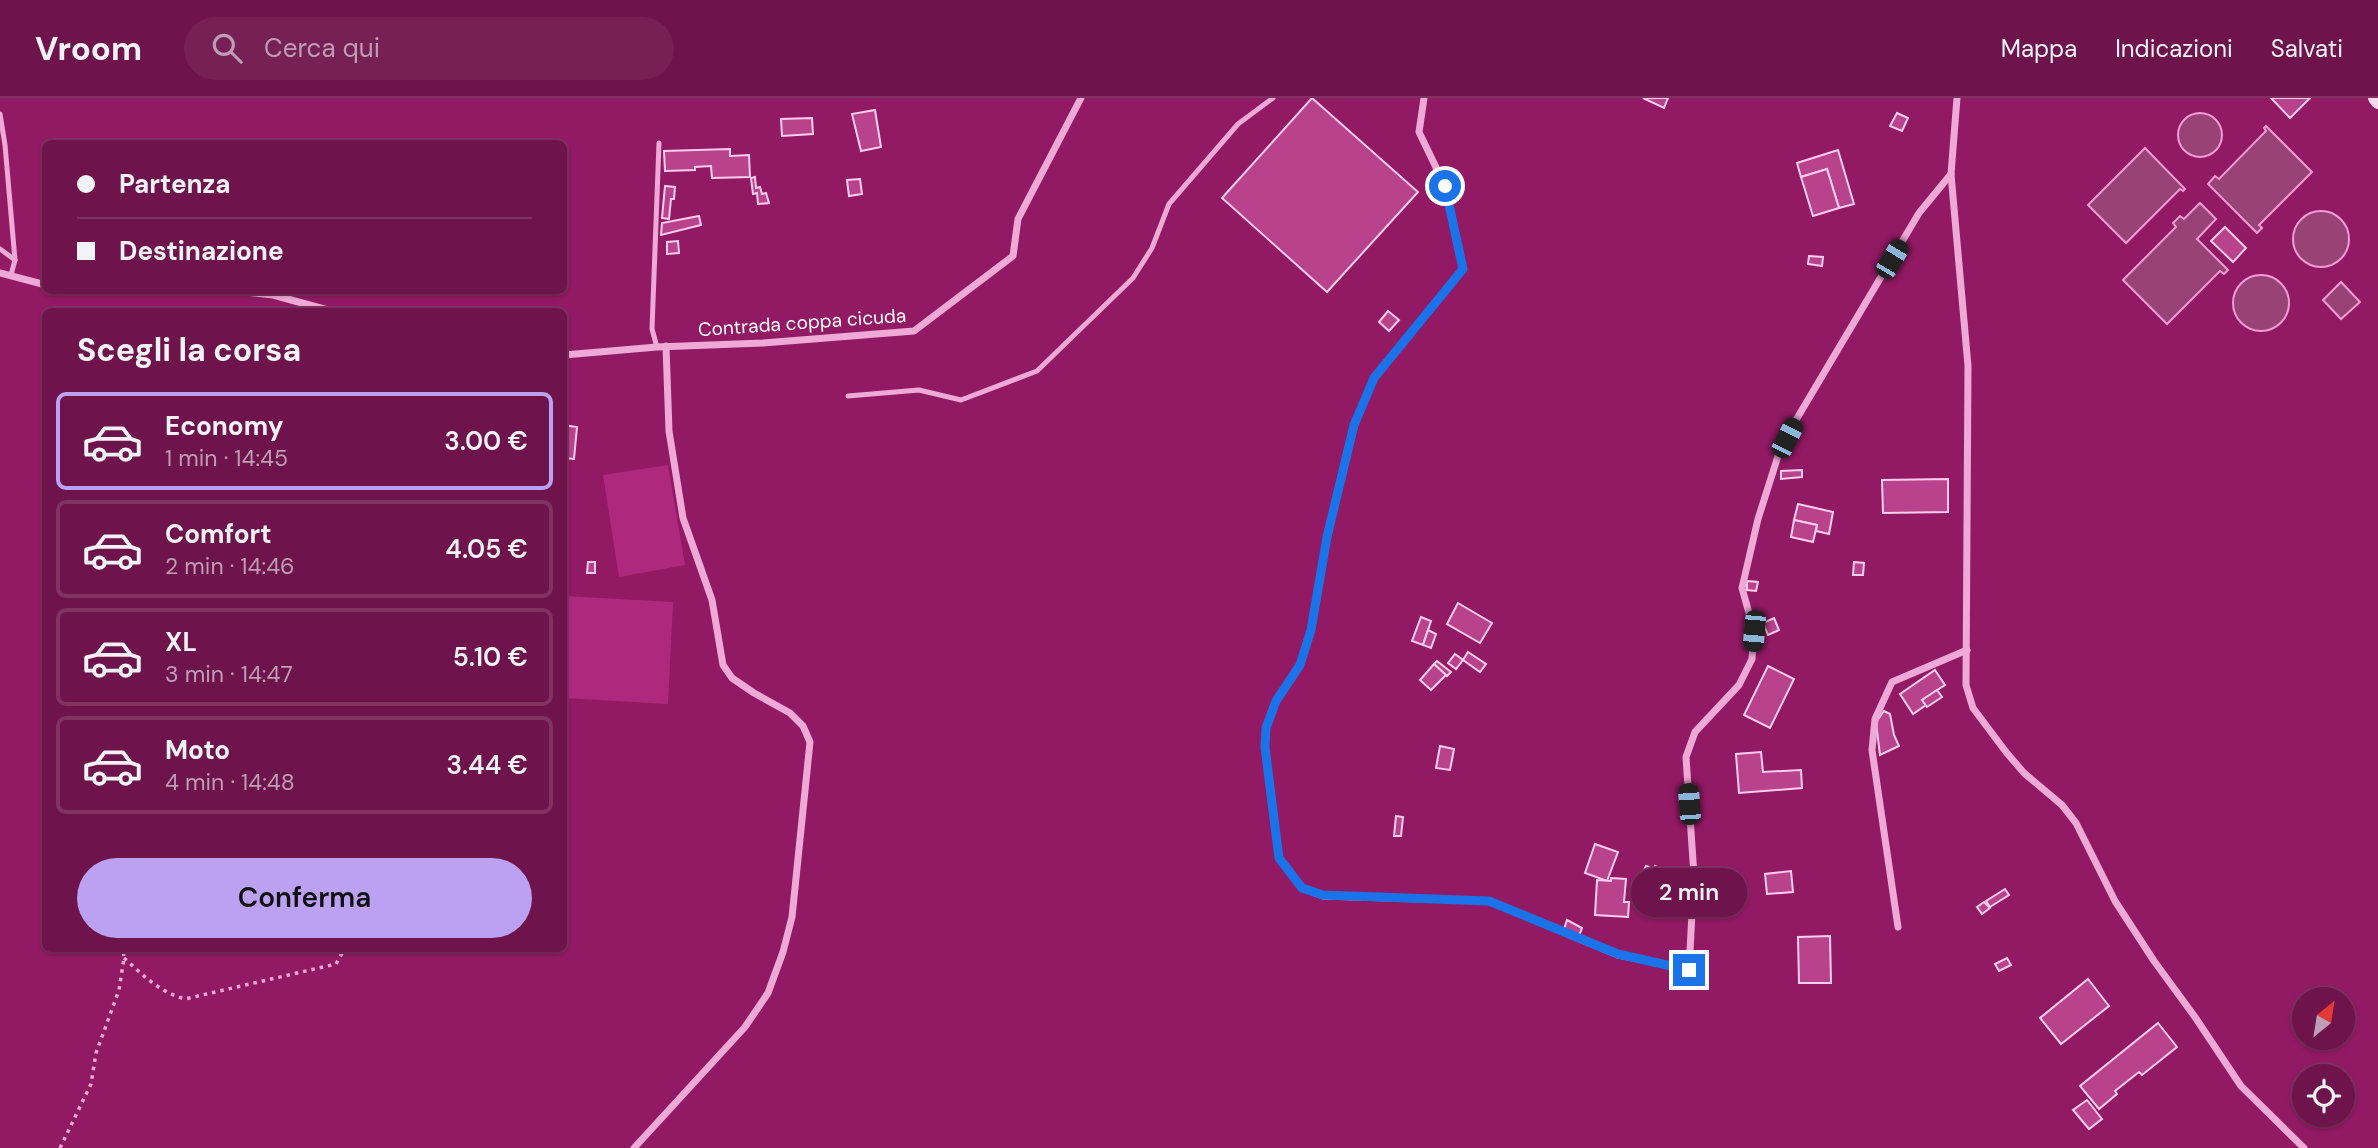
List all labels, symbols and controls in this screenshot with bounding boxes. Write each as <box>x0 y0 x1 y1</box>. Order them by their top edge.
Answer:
search box <box>184 17 674 80</box>
text: Vroom <box>35 27 142 70</box>
icon: search <box>208 29 246 67</box>
text: Cerca qui <box>264 31 380 65</box>
text: Mappa <box>2001 33 2077 64</box>
text: Indicazioni <box>2115 33 2233 64</box>
text: Salvati <box>2271 33 2343 64</box>
text: Partenza <box>119 167 231 201</box>
route start <box>1429 170 1461 202</box>
text: Destinazione <box>119 234 284 268</box>
car <box>1873 236 1912 282</box>
street label: Contrada coppa cicuda <box>697 303 907 342</box>
text: Scegli la corsa <box>77 329 301 371</box>
text: Economy <box>165 409 283 443</box>
icon: car <box>81 410 144 473</box>
car <box>1769 415 1806 461</box>
text: 3.00 € <box>444 424 528 458</box>
text: 1 min · 14:45 <box>165 443 288 473</box>
text: Comfort <box>165 517 271 551</box>
icon: car <box>81 518 144 581</box>
text: 4.05 € <box>445 532 528 566</box>
text: 2 min · 14:46 <box>165 551 295 581</box>
car <box>1742 609 1767 653</box>
text: XL <box>165 625 197 659</box>
icon: car <box>81 626 144 689</box>
text: 5.10 € <box>453 640 528 674</box>
text: 3 min · 14:47 <box>165 659 293 689</box>
text: Moto <box>165 733 230 767</box>
icon: car <box>81 734 144 797</box>
text: 3.44 € <box>446 748 528 782</box>
text: 4 min · 14:48 <box>165 767 295 797</box>
car <box>1678 782 1701 826</box>
button: Conferma <box>77 858 532 938</box>
callout: 2 min <box>1631 868 1747 918</box>
text: 2 min <box>1659 877 1719 907</box>
route end <box>1673 954 1705 986</box>
north arrow <box>2292 987 2356 1050</box>
map controls <box>2292 987 2355 1127</box>
button: locate <box>2292 1064 2355 1127</box>

